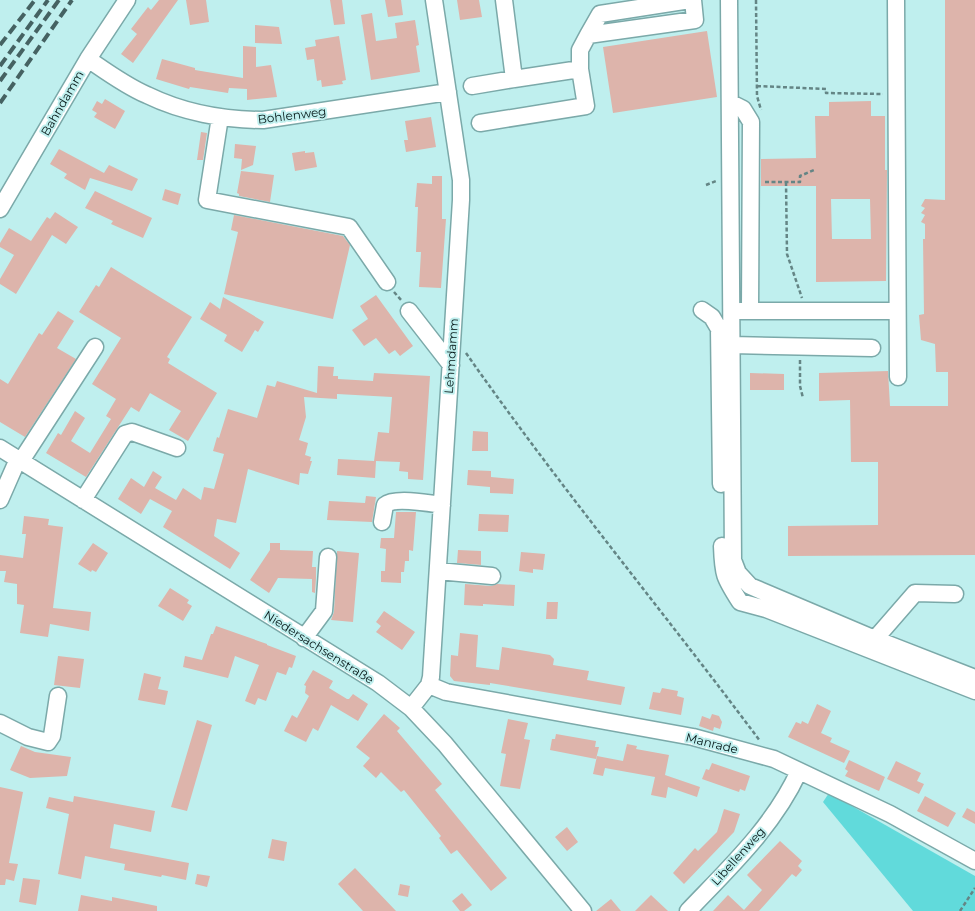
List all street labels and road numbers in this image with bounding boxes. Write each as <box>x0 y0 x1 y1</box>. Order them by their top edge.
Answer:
street label: Bahndamm <box>37 68 87 138</box>
street label: Bohlenweg <box>257 103 327 127</box>
street label: Lehmdamm <box>441 318 461 394</box>
street label: Niedersachsenstraße <box>261 607 377 687</box>
street label: Manrade <box>684 729 740 757</box>
street label: Libellenweg <box>708 824 768 888</box>

